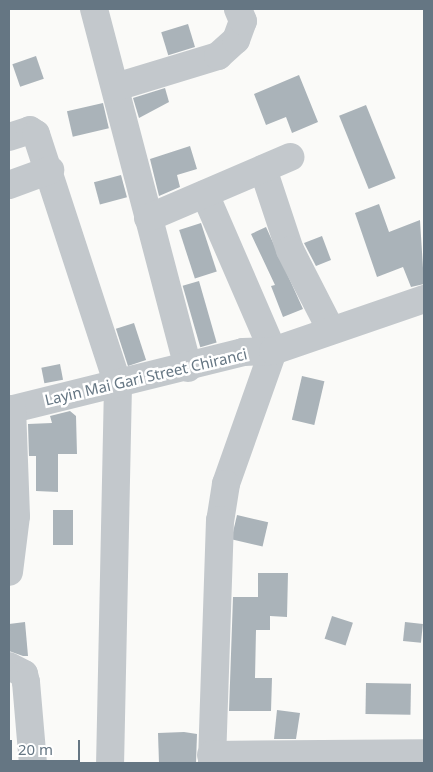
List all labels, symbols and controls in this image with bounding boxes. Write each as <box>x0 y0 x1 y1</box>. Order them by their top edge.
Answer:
street label: Layin Mai Gari Street Chiranci <box>43 345 249 409</box>
scale bar <box>12 730 82 762</box>
text: 20 m <box>18 739 53 759</box>

